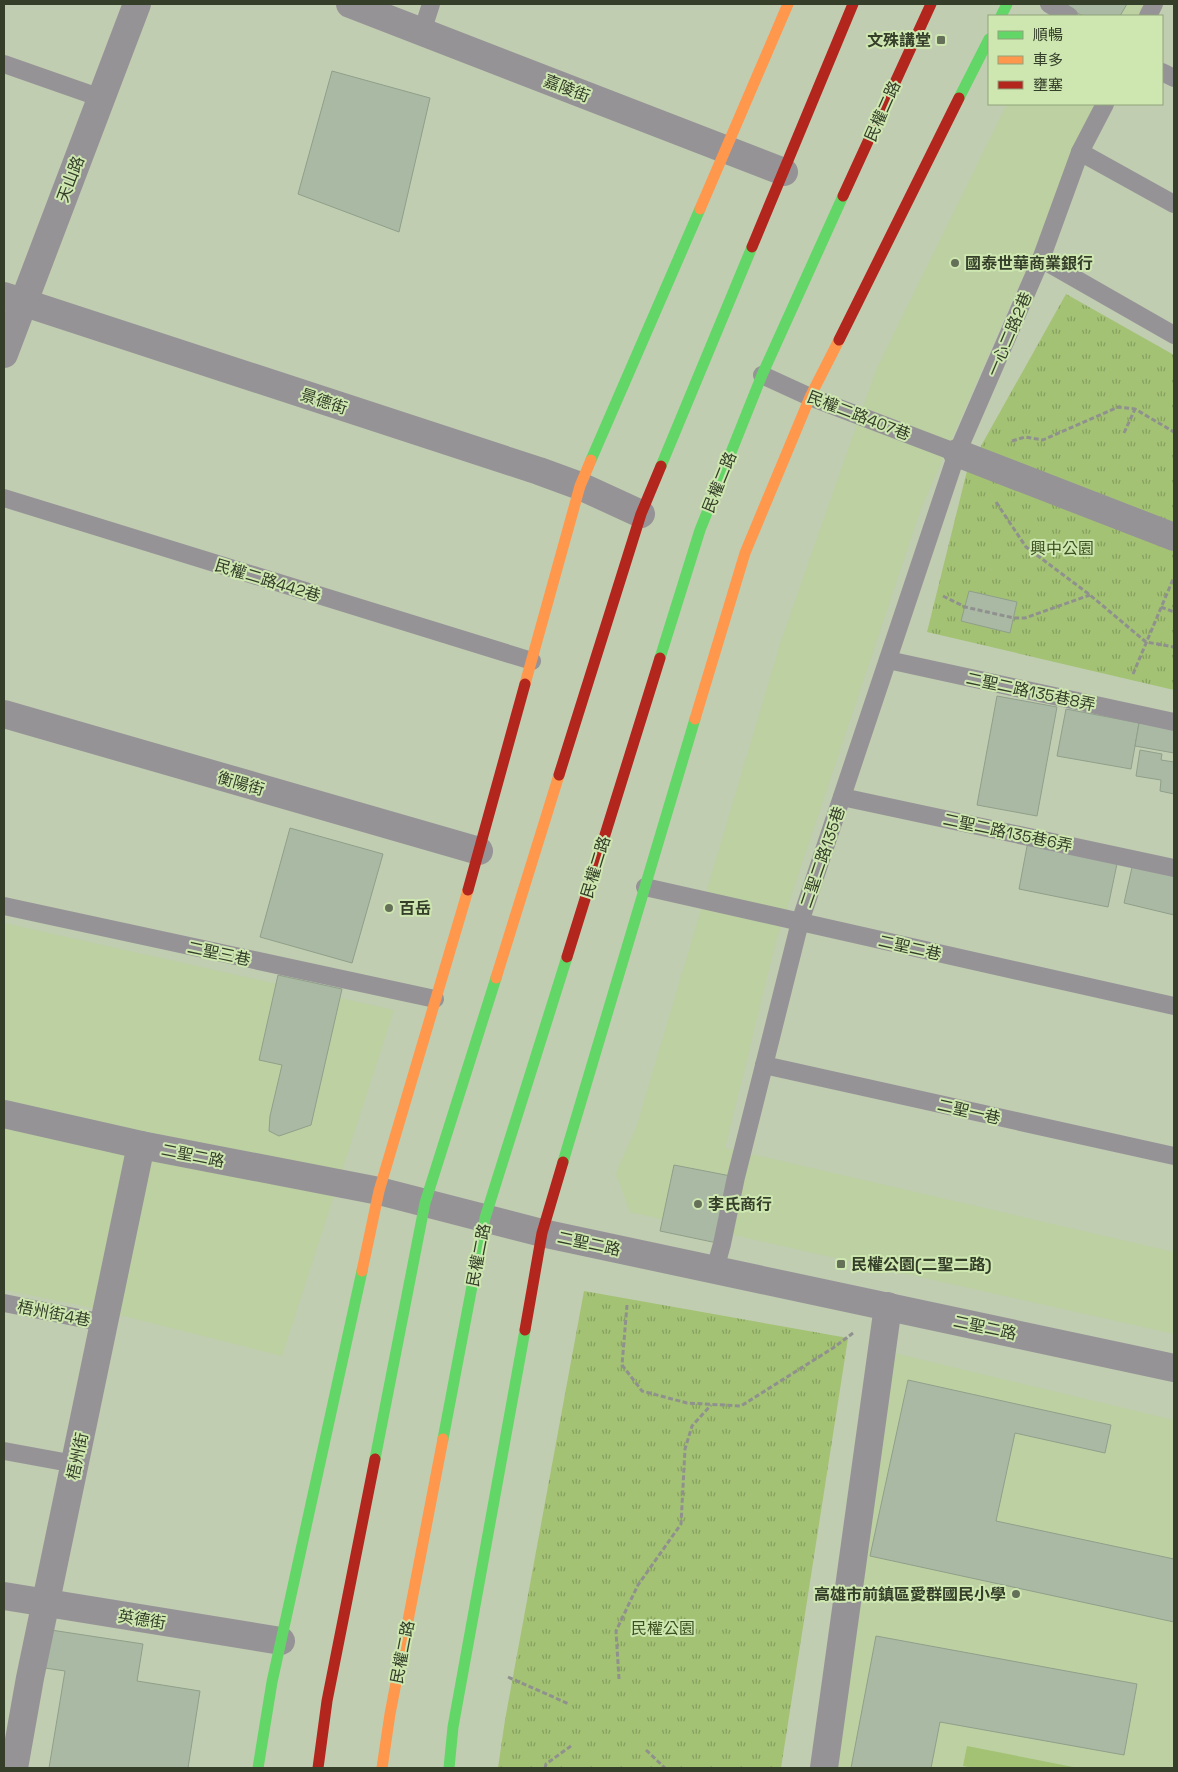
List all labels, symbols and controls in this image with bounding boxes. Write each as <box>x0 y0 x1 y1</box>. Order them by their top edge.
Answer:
legend <box>988 15 1163 105</box>
text: 順暢 <box>1033 25 1063 44</box>
place label: 文殊講堂 <box>867 30 931 51</box>
marker: 文殊講堂 <box>935 34 947 46</box>
text: 車多 <box>1033 50 1063 69</box>
street label: 嘉陵街 <box>541 70 593 107</box>
text: 壅塞 <box>1033 75 1063 94</box>
street label: 民權二路 <box>860 78 905 145</box>
street label: 天山路 <box>52 153 89 205</box>
place label: 國泰世華商業銀行 <box>965 253 1093 274</box>
marker: 國泰世華商業銀行 <box>949 257 961 269</box>
street label: 一心二路2巷 <box>982 289 1037 380</box>
street label: 景德街 <box>298 384 350 419</box>
street label: 民權二路407巷 <box>804 386 913 445</box>
street label: 民權二路 <box>698 449 741 516</box>
park label: 興中公園 <box>1030 538 1094 559</box>
street label: 民權二路442巷 <box>212 554 323 607</box>
street label: 二聖二路135巷8弄 <box>964 668 1098 715</box>
street label: 衡陽街 <box>215 767 267 800</box>
street label: 二聖二路135巷 <box>795 804 850 911</box>
street label: 二聖二路135巷6弄 <box>941 809 1075 856</box>
street label: 民權二路 <box>576 833 615 901</box>
place label: 百岳 <box>399 898 431 919</box>
marker: 百岳 <box>383 902 395 914</box>
street label: 二聖二巷 <box>876 930 943 965</box>
street label: 二聖三巷 <box>185 937 252 970</box>
street label: 二聖一巷 <box>935 1094 1002 1129</box>
street label: 二聖二路 <box>159 1139 226 1172</box>
place label: 李氏商行 <box>708 1194 772 1215</box>
marker: 李氏商行 <box>692 1198 704 1210</box>
street label: 民權二路 <box>462 1222 495 1289</box>
street label: 二聖二路 <box>555 1227 622 1260</box>
place label: 民權公園(二聖二路) <box>851 1254 992 1275</box>
marker: 民權公園(二聖二路) <box>835 1258 847 1270</box>
street label: 梧州街4巷 <box>16 1296 92 1331</box>
street label: 二聖二路 <box>951 1311 1018 1344</box>
street label: 梧州街 <box>62 1430 93 1482</box>
place label: 高雄市前鎮區愛群國民小學 <box>814 1584 1006 1605</box>
marker: 高雄市前鎮區愛群國民小學 <box>1010 1588 1022 1600</box>
street label: 英德街 <box>117 1605 167 1634</box>
park label: 民權公園 <box>631 1618 695 1639</box>
street label: 民權二路 <box>386 1619 419 1686</box>

